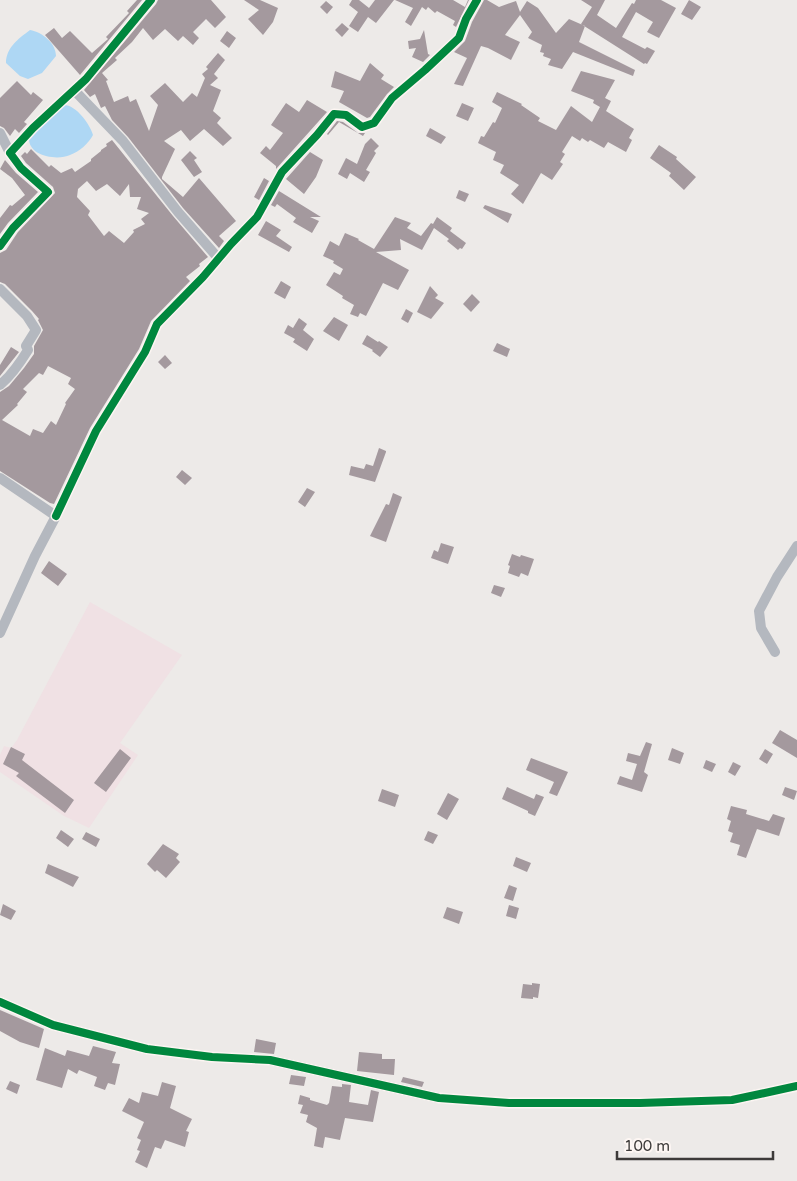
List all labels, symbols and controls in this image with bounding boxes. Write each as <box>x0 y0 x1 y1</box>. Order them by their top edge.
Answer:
scale bar <box>617 1128 773 1160</box>
text: 100 m <box>624 1137 670 1155</box>

